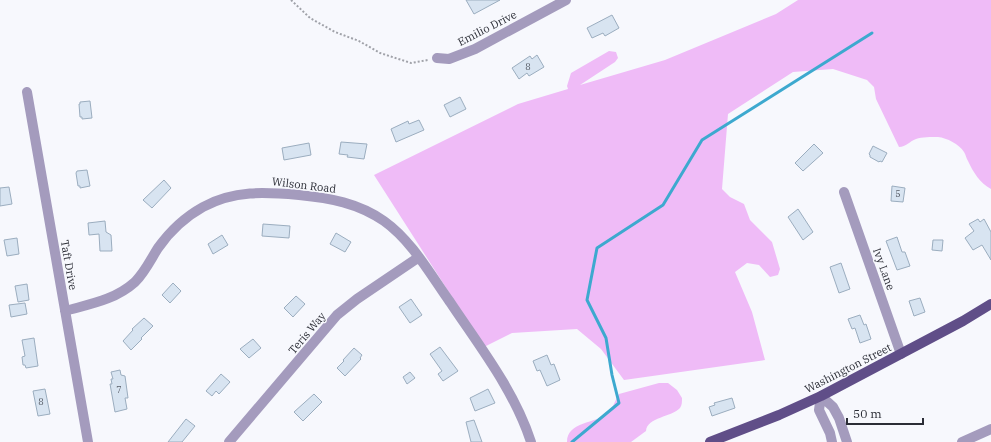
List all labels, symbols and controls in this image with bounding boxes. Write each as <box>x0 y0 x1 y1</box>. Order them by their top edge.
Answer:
street label: Emilio Drive <box>455 7 519 49</box>
house number: 8 <box>525 61 531 72</box>
street label: Wilson Road <box>271 174 337 196</box>
house number: 5 <box>895 188 901 199</box>
street label: Taft Drive <box>58 239 80 291</box>
street label: Ivy Lane <box>870 246 898 292</box>
street label: Teris Way <box>285 309 329 357</box>
street label: Washington Street <box>802 340 894 396</box>
house number: 7 <box>116 384 122 395</box>
house number: 8 <box>38 396 44 407</box>
scale bar <box>847 400 923 426</box>
text: 50 m <box>853 406 882 421</box>

